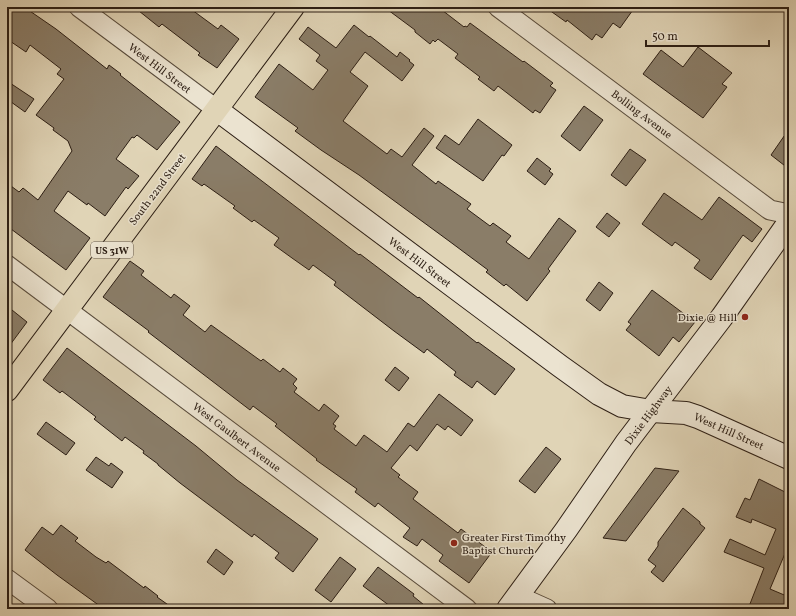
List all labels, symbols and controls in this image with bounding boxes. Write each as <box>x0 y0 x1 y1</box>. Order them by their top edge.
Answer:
scale bar <box>646 22 769 48</box>
text: 50 m <box>652 29 678 45</box>
street label: West Hill Street <box>124 41 194 98</box>
street label: Bolling Avenue <box>607 87 675 143</box>
street label: South 22nd Street <box>126 151 190 229</box>
street label: West Hill Street <box>384 235 454 292</box>
road number: US 31W <box>91 242 133 258</box>
place label: Dixie @ Hill <box>678 311 737 326</box>
marker: Dixie @ Hill <box>740 312 750 322</box>
street label: Dixie Highway <box>622 383 677 449</box>
street label: West Gaulbert Avenue <box>189 400 283 476</box>
street label: West Hill Street <box>691 410 766 455</box>
place label: Greater First Timothy Baptist Church <box>462 531 566 559</box>
marker: Greater First Timothy Baptist Church <box>449 538 459 548</box>

